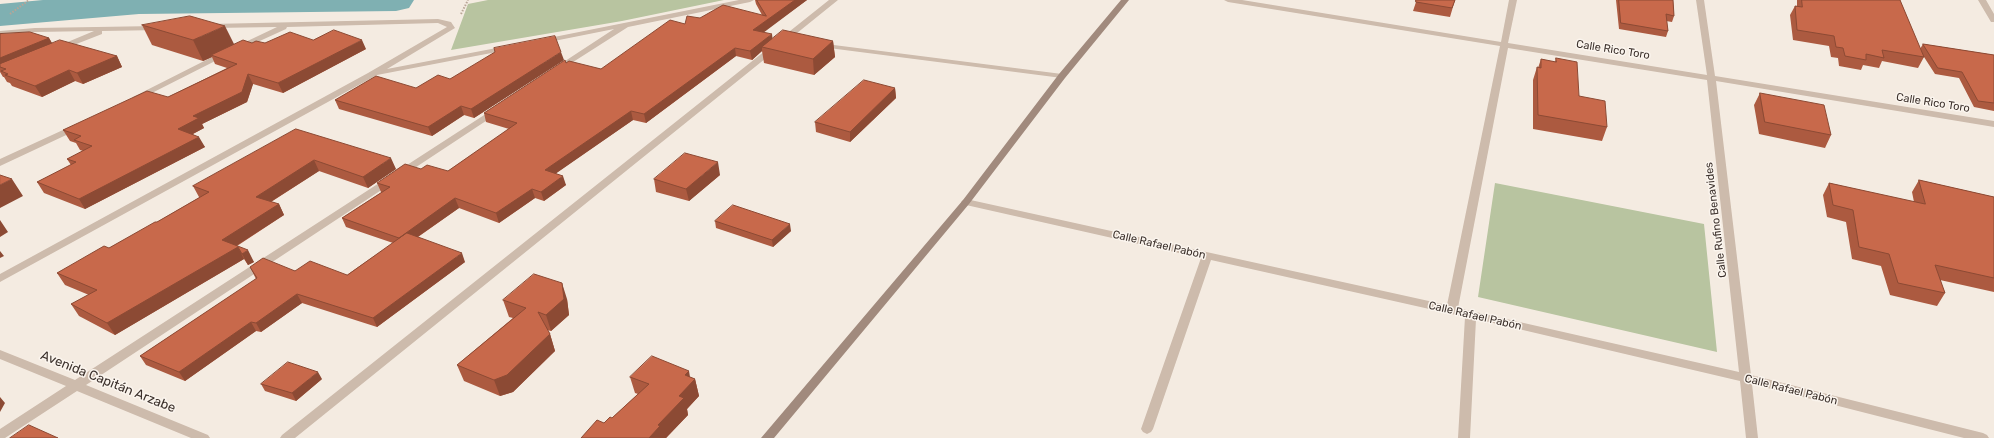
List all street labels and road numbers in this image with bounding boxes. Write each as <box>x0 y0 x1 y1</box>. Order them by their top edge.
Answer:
street label: Calle Rico Toro <box>1575 38 1651 62</box>
street label: Calle Rico Toro <box>1895 91 1971 115</box>
street label: Calle Rufino Benavides <box>1702 161 1730 279</box>
street label: Calle Rafael Pabón <box>1111 228 1207 262</box>
street label: Calle Rafael Pabón <box>1427 299 1523 333</box>
street label: Avenida Capitán Arzabe <box>38 348 178 416</box>
street label: Calle Rafael Pabón <box>1743 372 1839 408</box>

